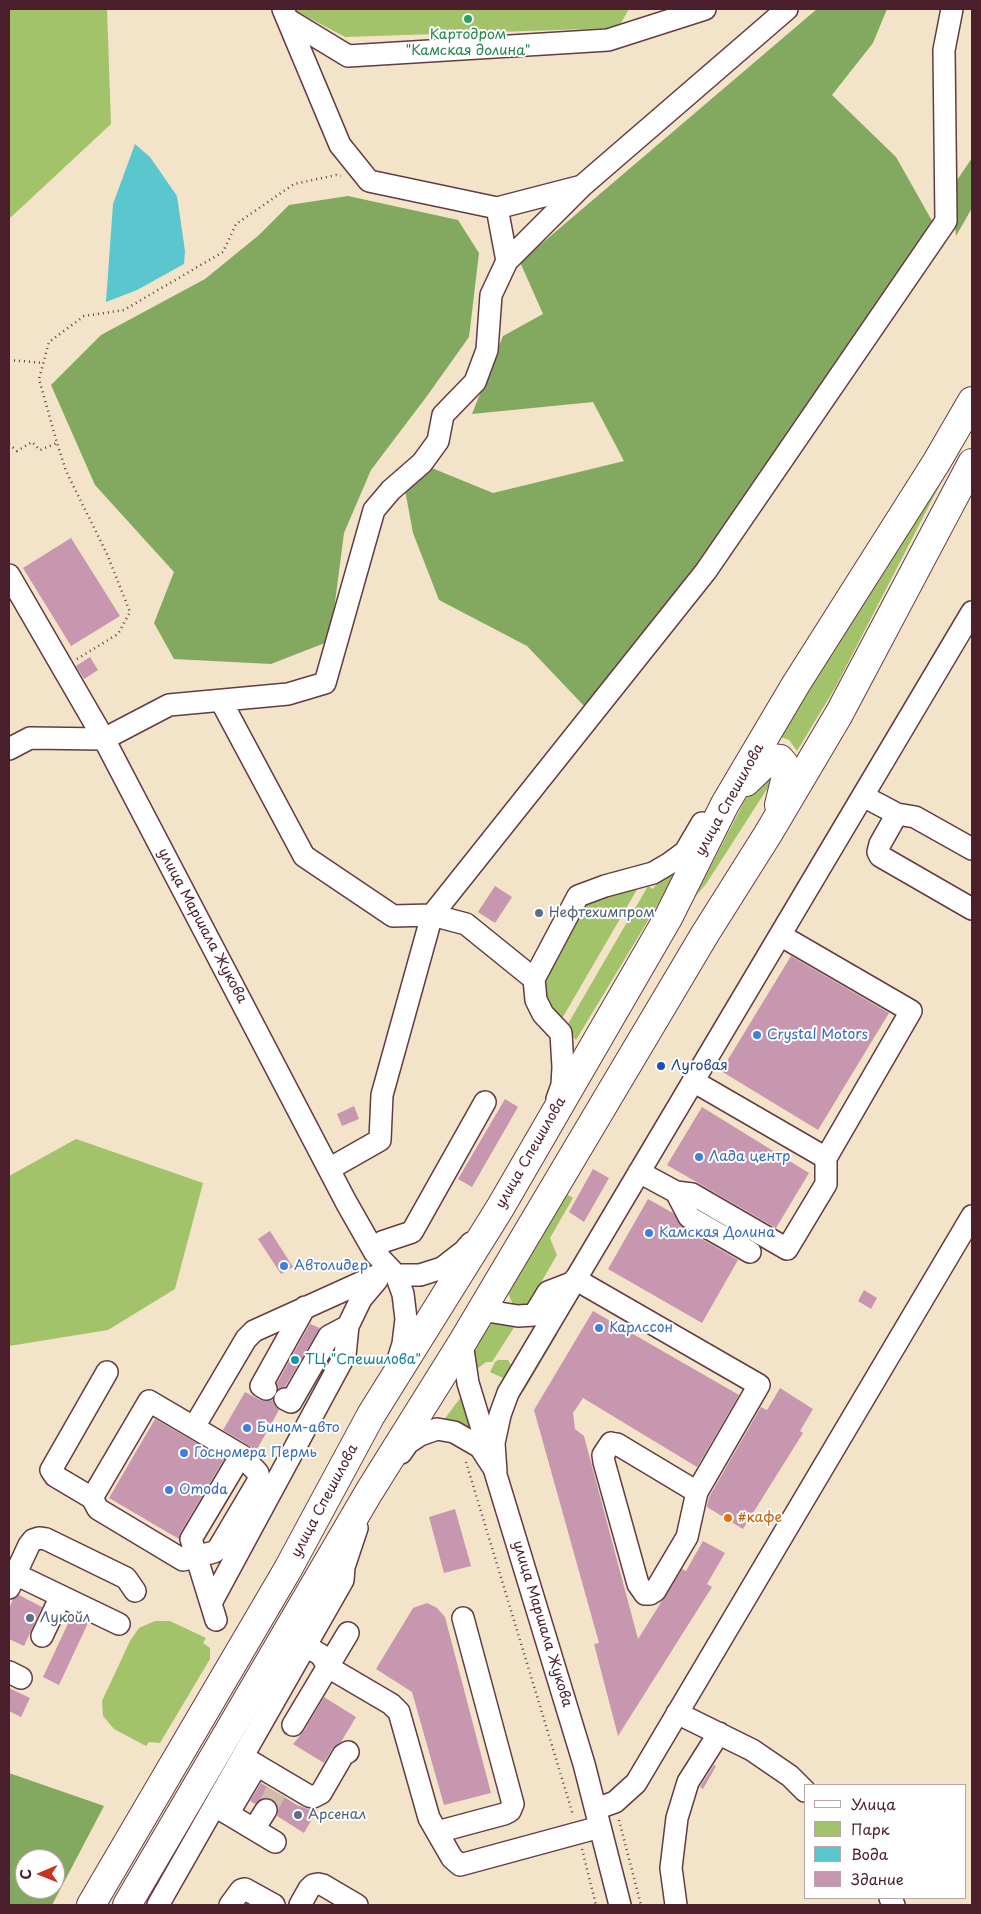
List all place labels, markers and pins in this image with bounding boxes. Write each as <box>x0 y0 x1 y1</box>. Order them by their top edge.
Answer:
marker: Картодром "Камская долина" <box>462 13 474 25</box>
place label: Картодром "Камская долина" <box>406 27 530 59</box>
place label: Нефтехимпром <box>549 905 655 921</box>
marker: Нефтехимпром <box>533 907 545 919</box>
place label: Crystal Motors <box>767 1027 868 1043</box>
marker: Crystal Motors <box>751 1029 763 1041</box>
place label: Луговая <box>671 1058 728 1074</box>
marker: Луговая <box>655 1060 667 1072</box>
place label: Лада центр <box>709 1149 790 1165</box>
marker: Лада центр <box>693 1151 705 1163</box>
place label: Камская Долина <box>659 1225 775 1241</box>
marker: Камская Долина <box>643 1227 655 1239</box>
place label: Автолидер <box>294 1258 368 1274</box>
marker: Автолидер <box>278 1260 290 1272</box>
place label: Карлссон <box>609 1320 673 1336</box>
marker: Карлссон <box>593 1322 605 1334</box>
place label: ТЦ "Спешилова" <box>305 1352 421 1368</box>
marker: ТЦ "Спешилова" <box>289 1354 301 1366</box>
place label: Бином-авто <box>257 1420 340 1436</box>
marker: Бином-авто <box>241 1422 253 1434</box>
place label: Госномера Пермь <box>194 1445 317 1461</box>
marker: Госномера Пермь <box>178 1447 190 1459</box>
place label: Omoda <box>179 1482 228 1498</box>
marker: Omoda <box>163 1484 175 1496</box>
place label: #кафе <box>738 1510 782 1526</box>
marker: #кафе <box>722 1512 734 1524</box>
place label: Лукойл <box>40 1610 90 1626</box>
marker: Лукойл <box>24 1612 36 1624</box>
place label: Арсенал <box>308 1807 366 1823</box>
marker: Арсенал <box>292 1809 304 1821</box>

